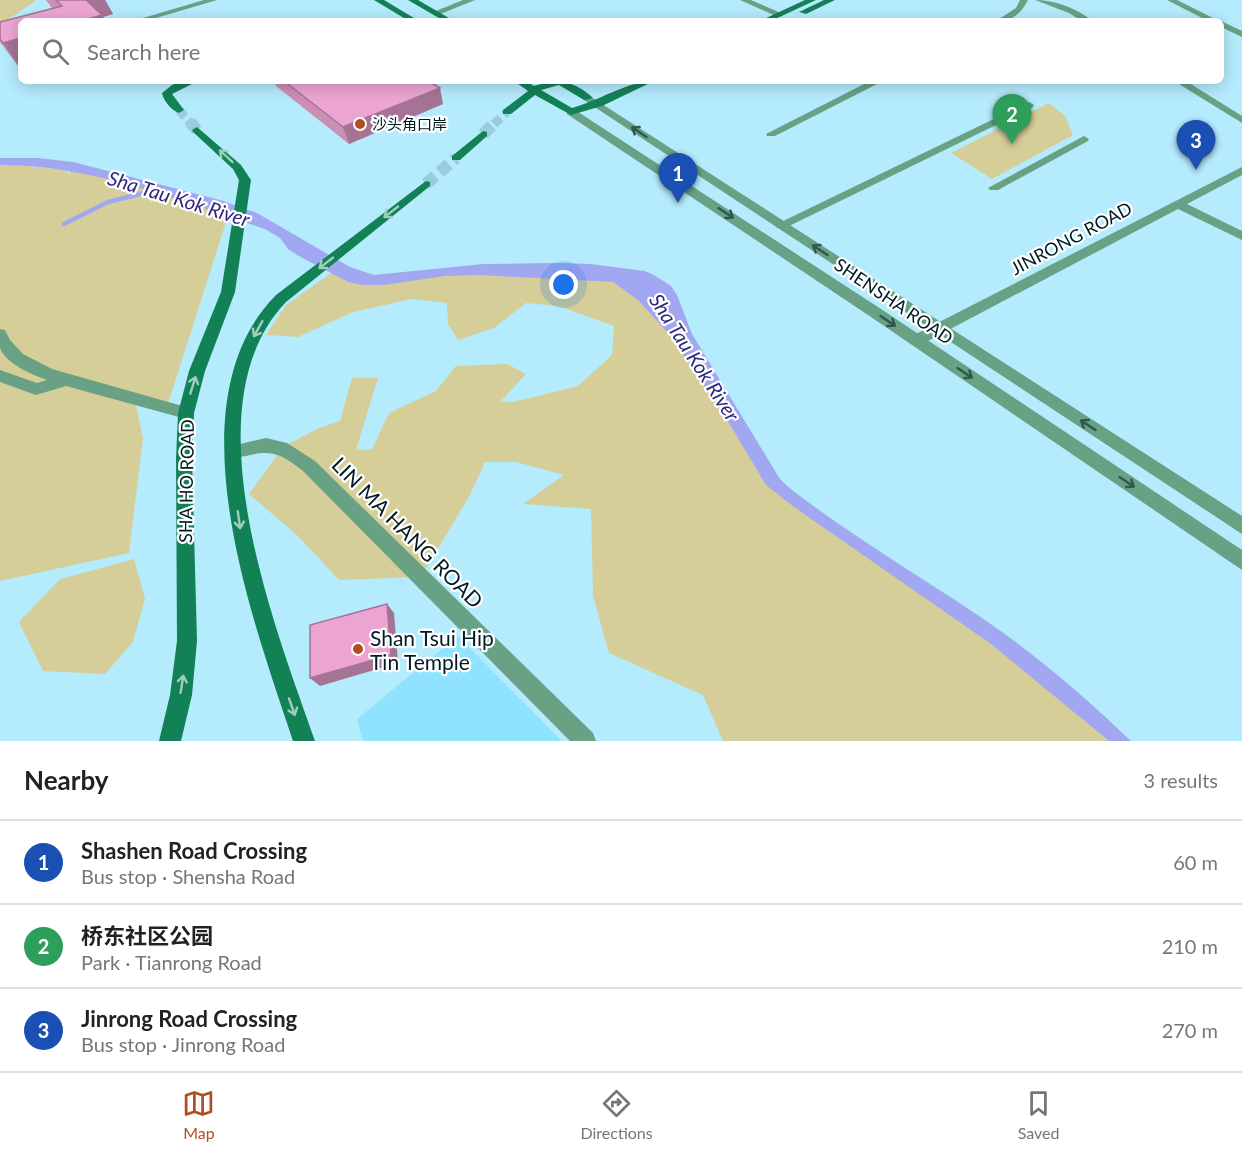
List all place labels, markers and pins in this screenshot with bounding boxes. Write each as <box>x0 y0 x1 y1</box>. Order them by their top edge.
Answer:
pin: 2 <box>992 94 1032 144</box>
place label: 沙头角口岸 <box>372 115 447 133</box>
marker: 沙头角口岸 <box>353 117 367 131</box>
pin: 3 <box>1176 120 1216 170</box>
pin: 1 <box>658 154 698 203</box>
place label: Shan Tsui Hip Tin Temple <box>370 625 494 674</box>
marker: Shan Tsui Hip Tin Temple <box>351 642 365 656</box>

